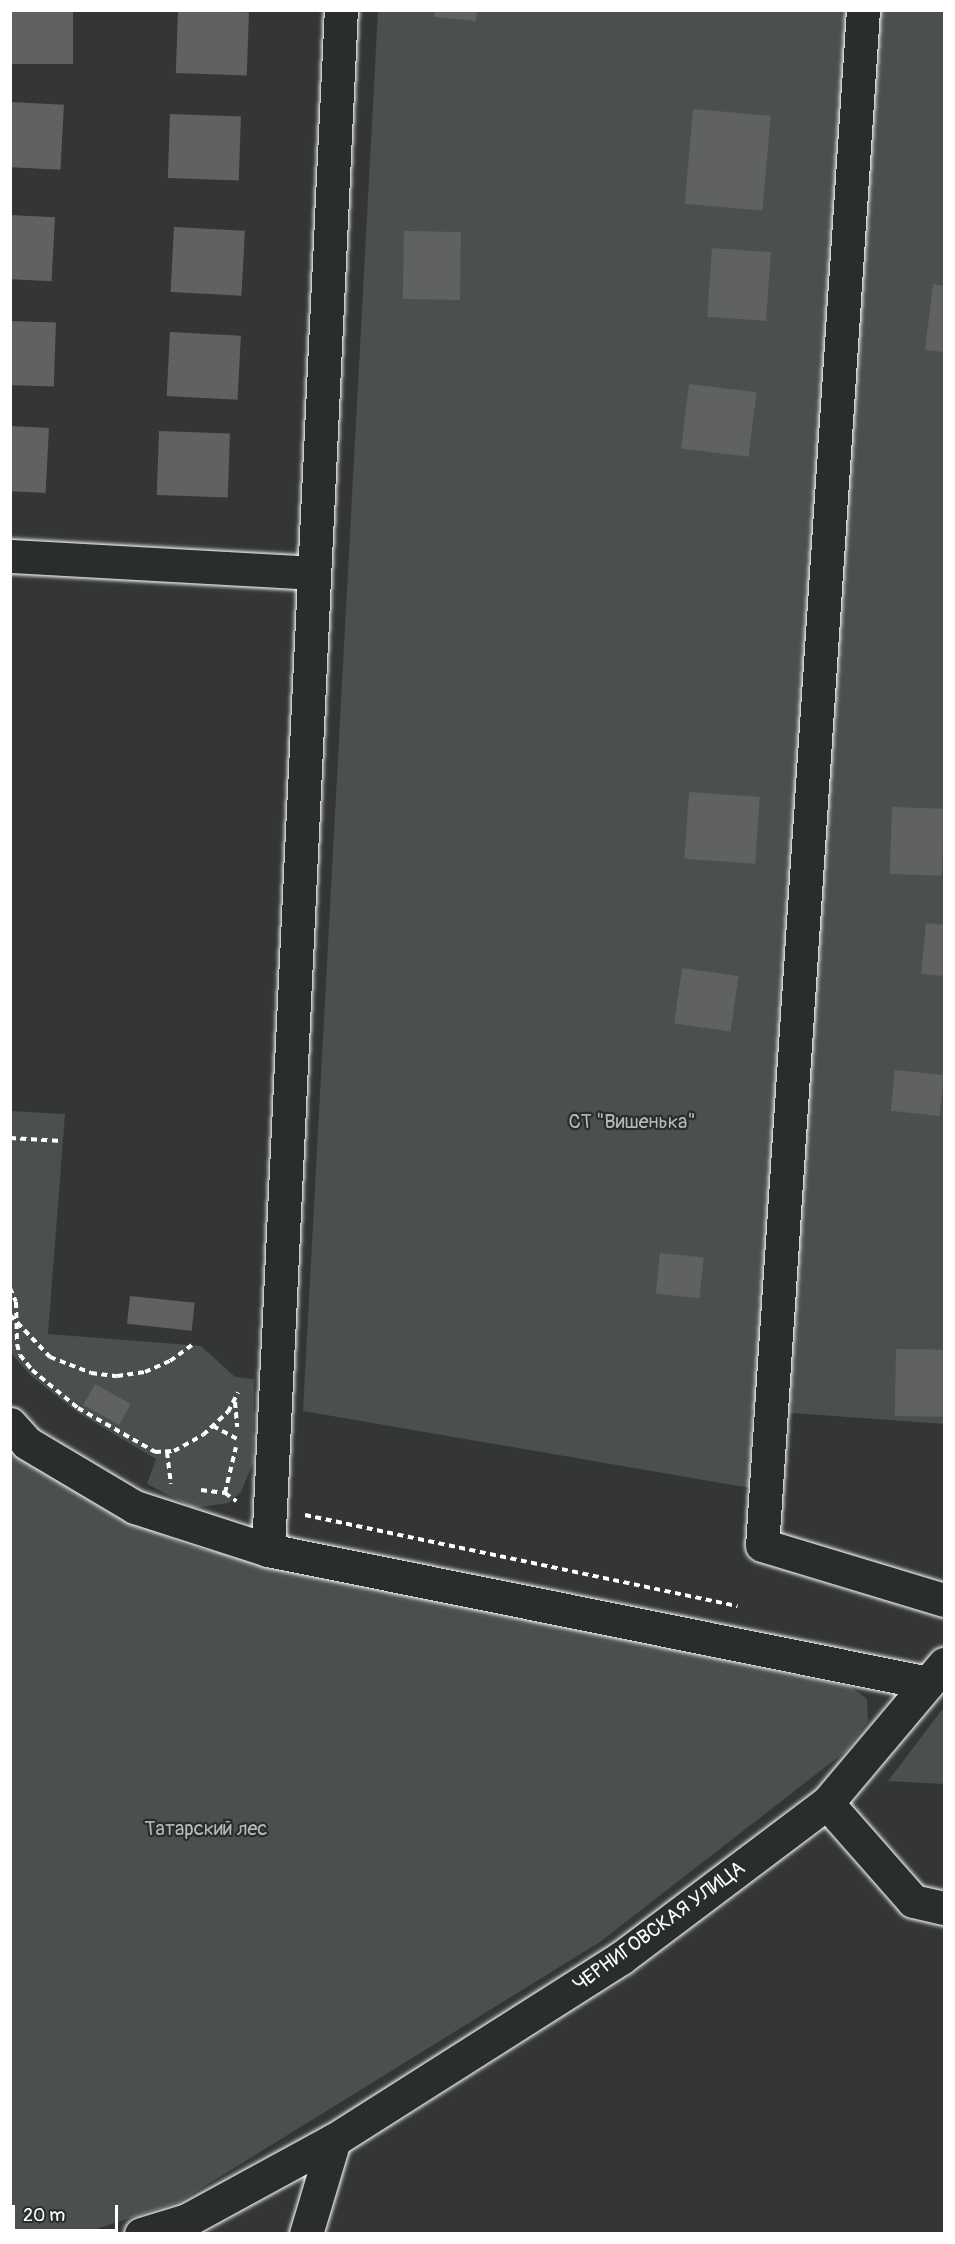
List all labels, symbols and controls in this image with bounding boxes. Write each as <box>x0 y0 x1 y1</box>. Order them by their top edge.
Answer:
park label: СТ "Вишенька" <box>568 1109 696 1133</box>
park label: Татарский лес <box>144 1816 268 1840</box>
street label: ЧЕРНИГОВСКАЯ УЛИЦА <box>568 1856 750 1996</box>
scale bar <box>15 2193 122 2231</box>
text: 20 m <box>23 2204 65 2227</box>

